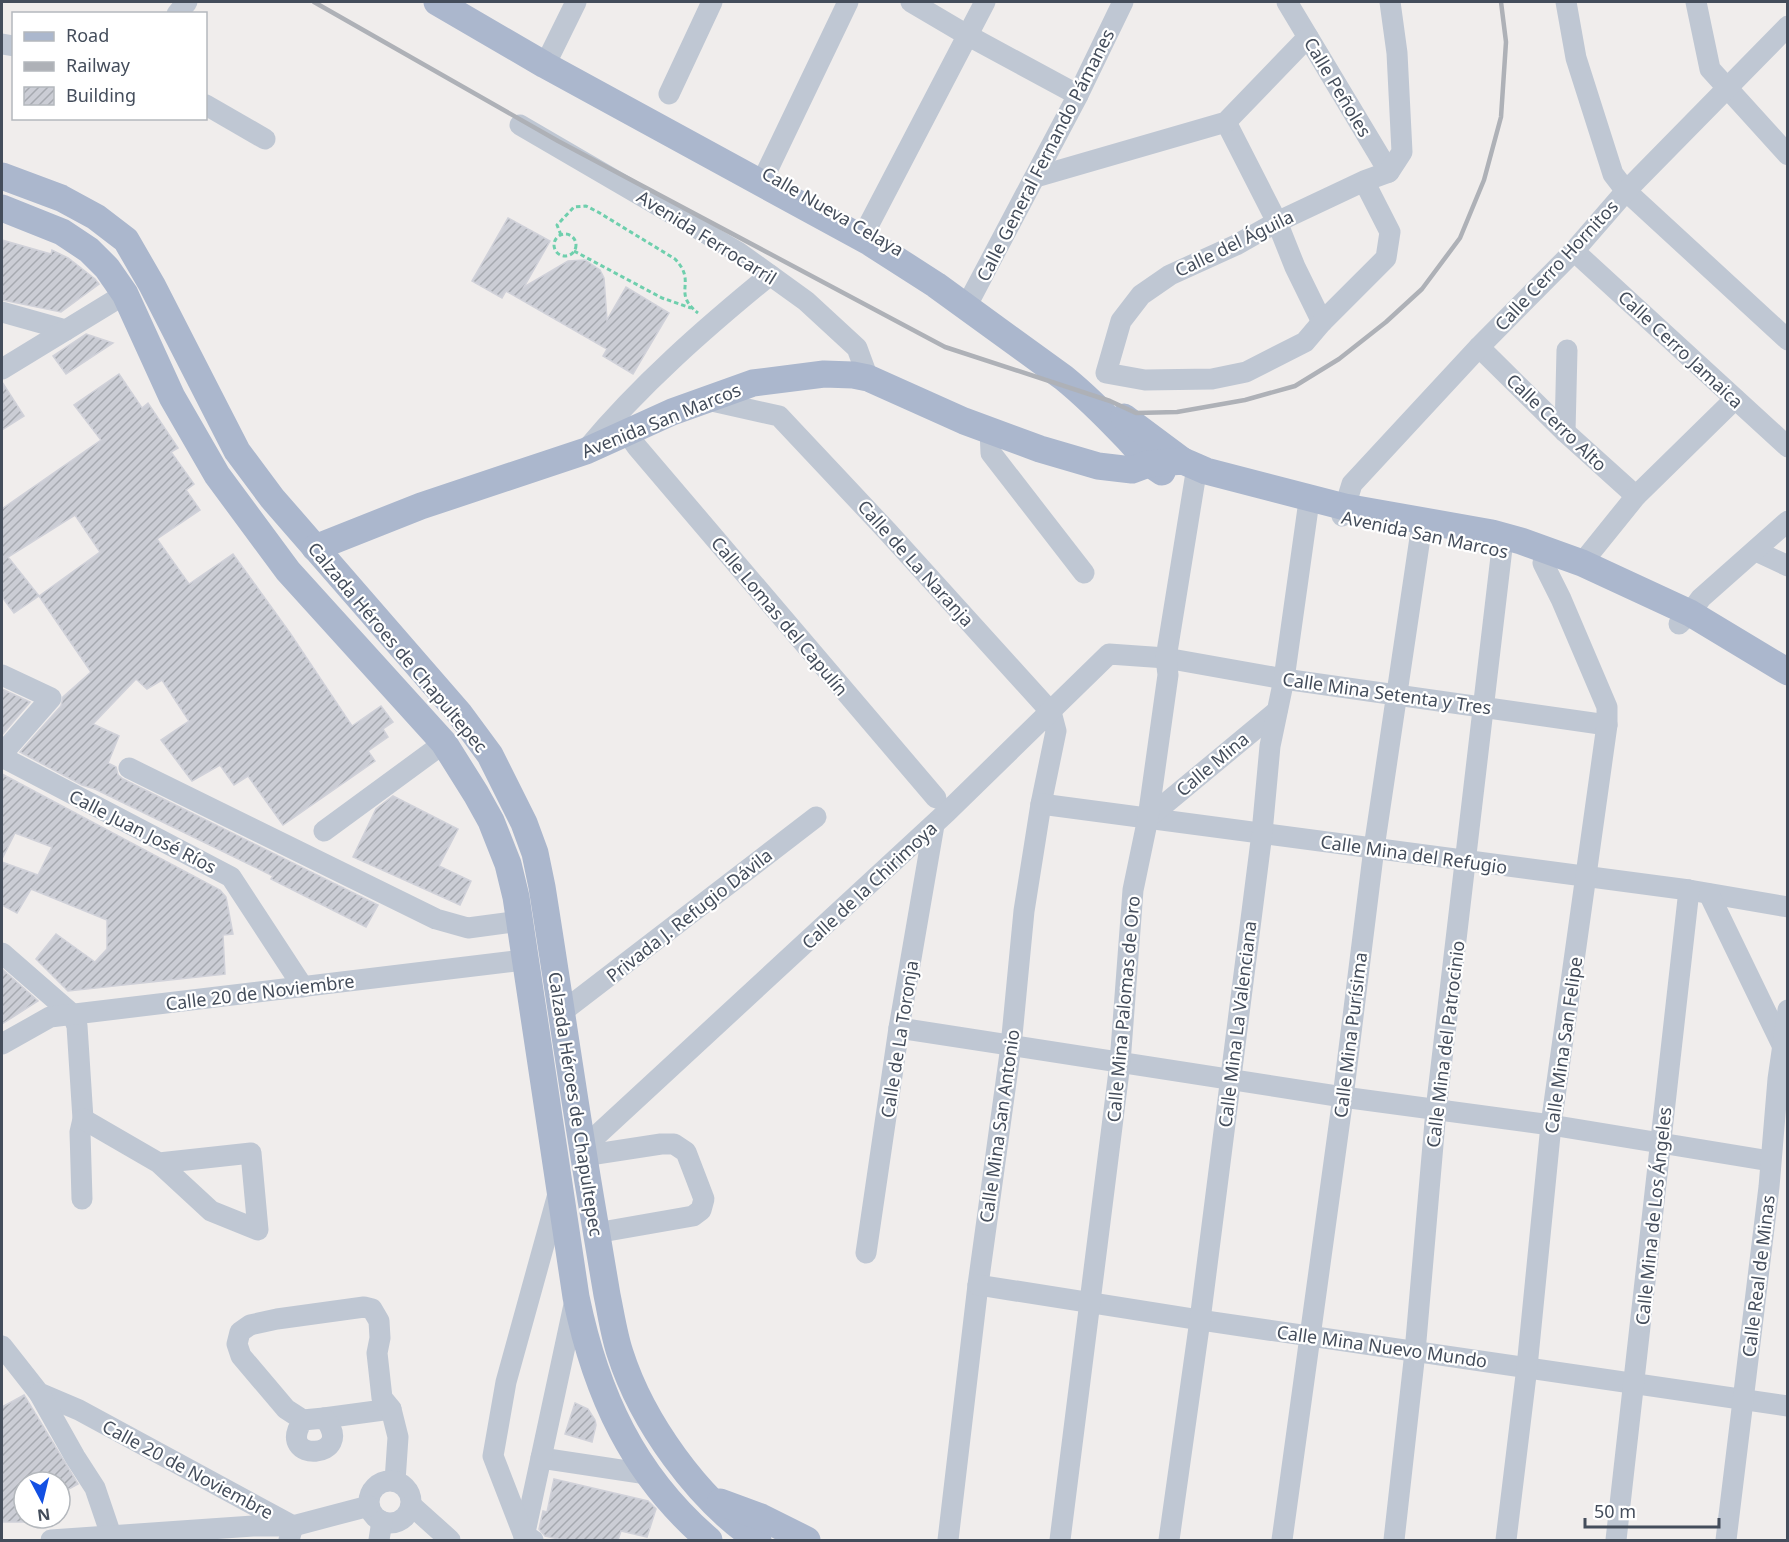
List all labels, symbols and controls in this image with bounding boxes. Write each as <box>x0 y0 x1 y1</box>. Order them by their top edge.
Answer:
legend <box>12 12 207 120</box>
text: Road <box>66 23 109 47</box>
street label: Calle General Fernando Pámanes <box>971 25 1119 285</box>
street label: Calle Peñoles <box>1299 33 1377 141</box>
text: Railway <box>66 53 131 77</box>
text: Building <box>66 83 136 107</box>
street label: Calle Nueva Celaya <box>758 161 908 261</box>
street label: Avenida Ferrocarril <box>633 184 781 290</box>
street label: Calle Cerro Hornitos <box>1489 194 1623 336</box>
street label: Calle del Águila <box>1171 204 1297 282</box>
street label: Calle Cerro Jamaica <box>1613 285 1749 413</box>
street label: Calle Cerro Alto <box>1502 368 1612 476</box>
street label: Avenida San Marcos <box>578 377 744 463</box>
street label: Calle de La Naranja <box>853 495 979 631</box>
street label: Avenida San Marcos <box>1339 505 1511 563</box>
street label: Calle Lomas del Capulín <box>706 531 854 701</box>
street label: Calzada Héroes de Chapultepec <box>303 537 493 757</box>
street label: Calle Mina Setenta y Tres <box>1281 666 1493 720</box>
street label: Calle Mina <box>1171 727 1253 801</box>
street label: Calle Juan José Ríos <box>65 783 221 879</box>
street label: Calle de la Chirimoya <box>796 816 942 954</box>
street label: Calle Mina del Refugio <box>1319 829 1509 879</box>
street label: Privada J. Refugio Dávila <box>601 843 777 987</box>
street label: Calle Mina Palomas de Oro <box>1101 895 1145 1123</box>
street label: Calle Mina La Valenciana <box>1212 919 1262 1129</box>
street label: Calle Mina del Patrocinio <box>1420 939 1470 1149</box>
street label: Calle Mina Purísima <box>1328 951 1372 1119</box>
street label: Calle Mina San Felipe <box>1539 955 1587 1135</box>
street label: Calle de La Toronja <box>875 959 923 1119</box>
street label: Calle 20 de Noviembre <box>164 969 356 1015</box>
street label: Calzada Héroes de Chapultepec <box>543 970 609 1238</box>
street label: Calle Mina San Antonio <box>974 1028 1024 1224</box>
street label: Calle Mina de Los Ángeles <box>1630 1106 1676 1326</box>
street label: Calle Real de Minas <box>1736 1194 1780 1358</box>
street label: Calle Mina Nuevo Mundo <box>1275 1319 1489 1373</box>
street label: Calle 20 de Noviembre <box>98 1414 278 1524</box>
north arrow <box>12 1470 72 1530</box>
scale bar <box>1585 1491 1718 1529</box>
text: 50 m <box>1594 1499 1636 1523</box>
text: N <box>36 1503 52 1527</box>

